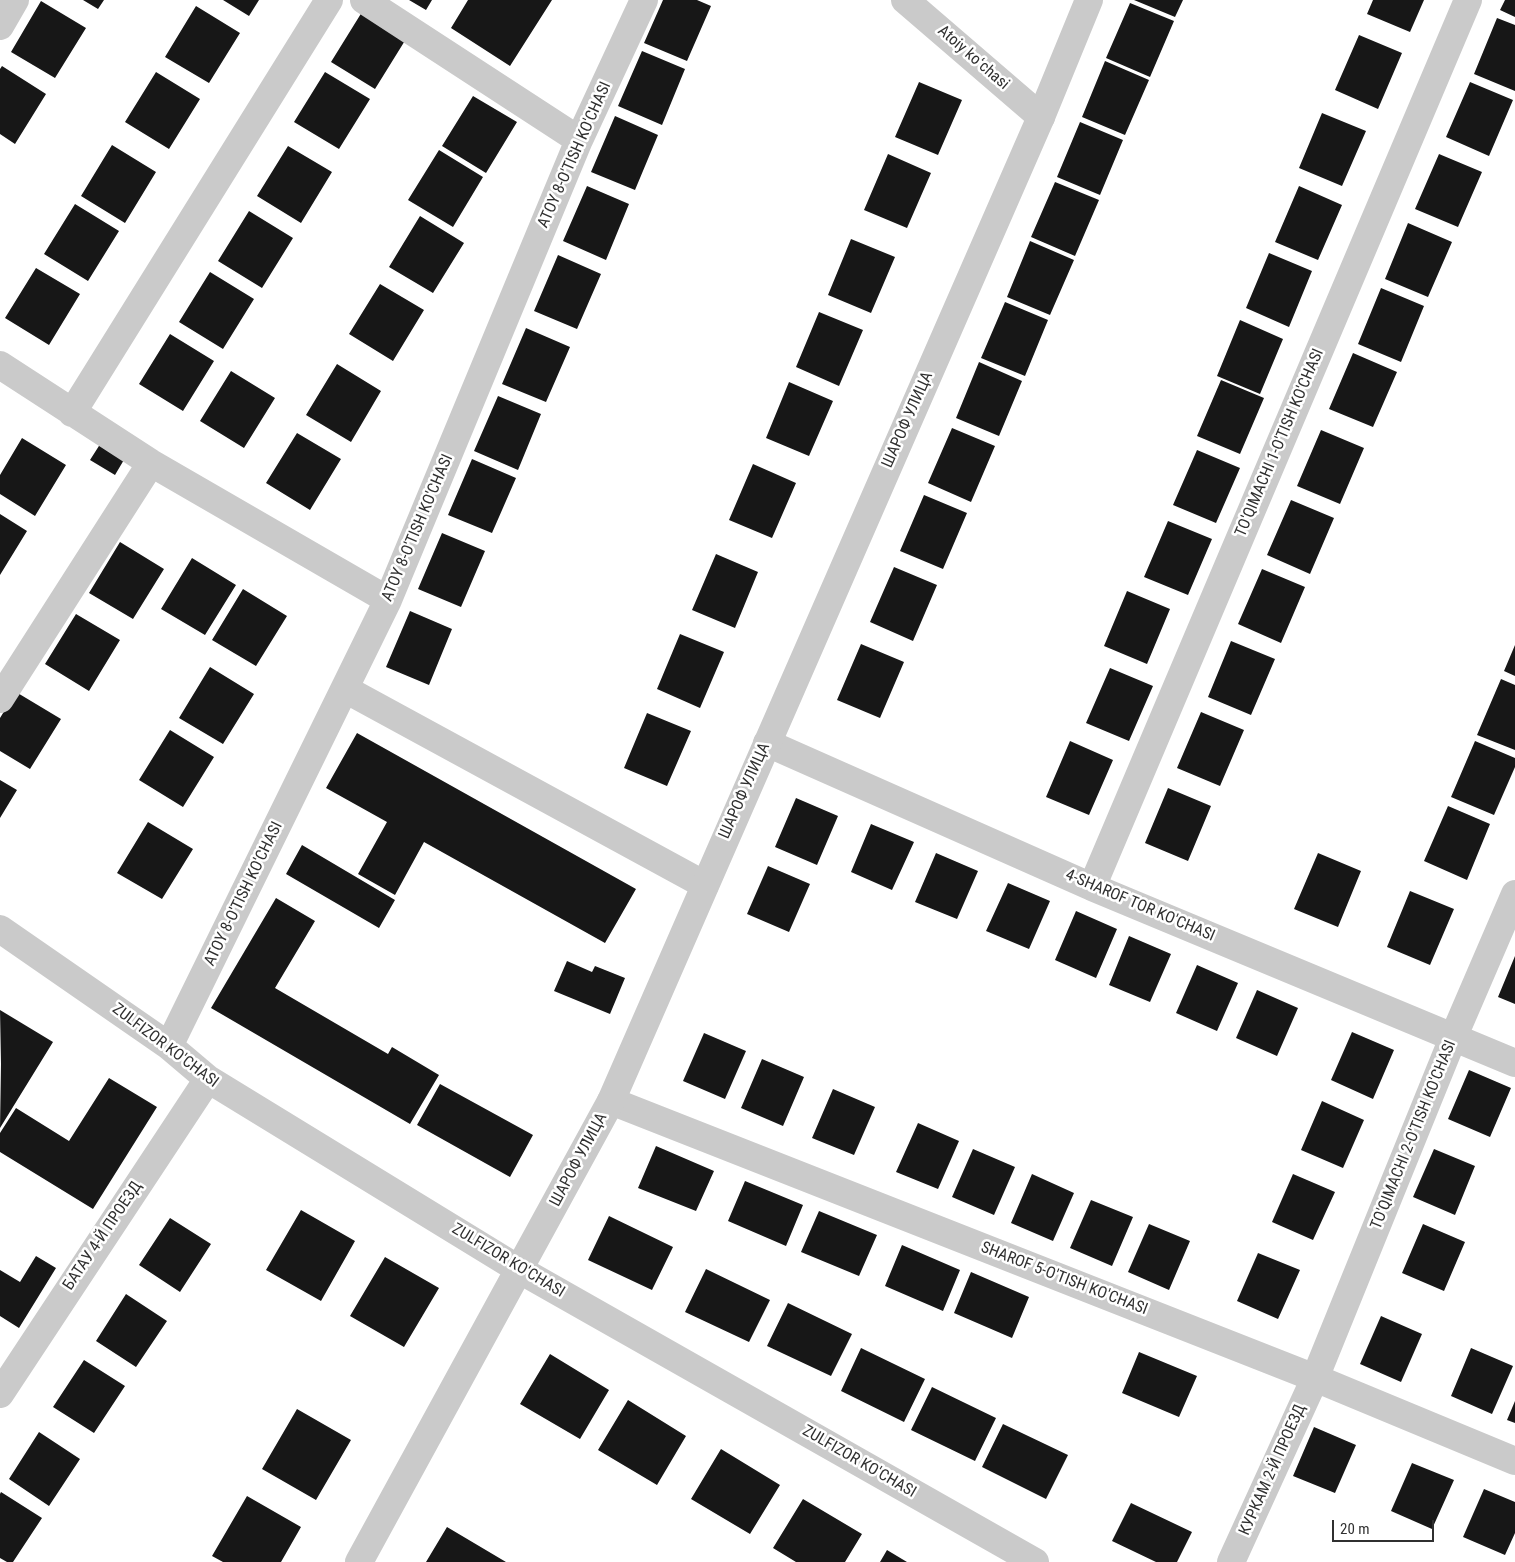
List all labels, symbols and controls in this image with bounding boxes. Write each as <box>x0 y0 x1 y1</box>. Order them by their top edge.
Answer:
street label: Atoiy koʻchasi <box>933 22 1013 94</box>
street label: ATOY 8-O'TISH KO'CHASI <box>534 79 616 231</box>
street label: TO'QIMACHI 1-O'TISH KO'CHASI <box>1232 346 1328 540</box>
street label: ШАРОФ УЛИЦА <box>878 369 938 471</box>
street label: ATOY 8-O'TISH KO'CHASI <box>378 452 458 604</box>
street label: ШАРОФ УЛИЦА <box>715 740 775 842</box>
street label: ATOY 8-O'TISH KO'CHASI <box>201 819 287 969</box>
street label: 4-SHAROF TOR KO'CHASI <box>1062 866 1218 946</box>
street label: ZULFIZOR KO'CHASI <box>108 1000 222 1092</box>
street label: TO'QIMACHI 2-O'TISH KO'CHASI <box>1367 1038 1461 1232</box>
street label: ШАРОФ УЛИЦА <box>546 1110 612 1210</box>
street label: БАТАУ 4-Й ПРОЕЗД <box>60 1178 146 1294</box>
street label: ZULFIZOR KO'CHASI <box>448 1220 568 1302</box>
street label: SHAROF 5-O'TISH KO'CHASI <box>978 1238 1150 1320</box>
street label: КУРКАМ 2-Й ПРОЕЗД <box>1236 1402 1310 1538</box>
street label: ZULFIZOR KO'CHASI <box>799 1422 919 1502</box>
scale bar <box>1335 1510 1438 1542</box>
text: 20 m <box>1340 1520 1370 1538</box>

